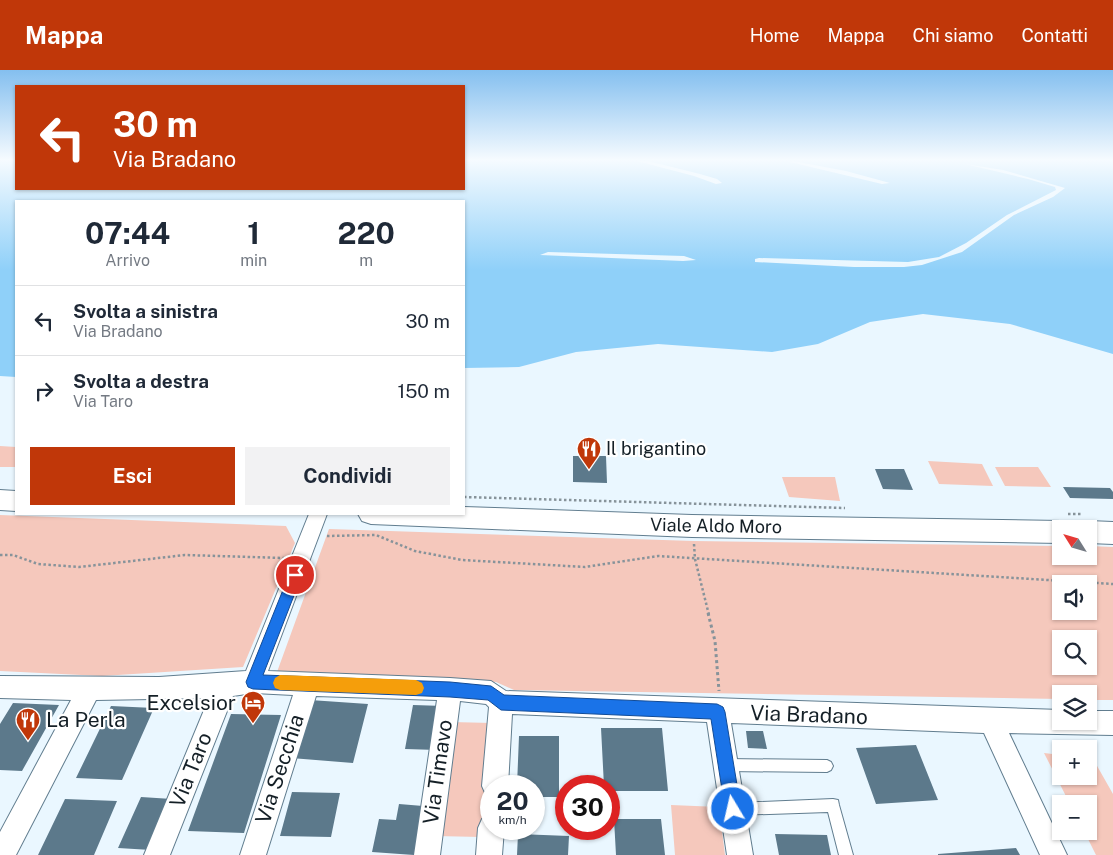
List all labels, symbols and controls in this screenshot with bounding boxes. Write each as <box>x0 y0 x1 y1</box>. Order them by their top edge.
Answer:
text: Mappa <box>25 21 103 49</box>
text: Home <box>750 25 799 46</box>
text: Mappa <box>827 25 885 46</box>
text: Chi siamo <box>913 25 993 46</box>
text: Contatti <box>1021 25 1088 46</box>
text: 30 m <box>113 104 198 145</box>
icon: left <box>30 105 95 170</box>
text: Via Bradano <box>113 146 236 172</box>
text: 07:44 <box>85 215 170 251</box>
text: 1 <box>247 215 260 251</box>
text: 220 <box>337 215 395 251</box>
text: Arrivo <box>105 251 150 270</box>
text: min <box>240 251 267 270</box>
text: m <box>359 251 373 270</box>
text: Svolta a sinistra <box>73 300 218 322</box>
icon: left <box>30 307 58 335</box>
text: 30 m <box>405 310 450 332</box>
text: Via Bradano <box>73 322 163 341</box>
text: Svolta a destra <box>73 370 209 392</box>
icon: right <box>30 377 58 405</box>
text: 150 m <box>397 380 450 402</box>
text: Via Taro <box>73 392 133 411</box>
restaurant icon: Il brigantino <box>576 436 602 470</box>
place label: Il brigantino <box>606 438 706 459</box>
button: Esci <box>30 447 235 505</box>
button: Condividi <box>245 447 450 505</box>
street label: Viale Aldo Moro <box>650 514 782 537</box>
north arrow <box>1052 520 1098 565</box>
map controls <box>1052 520 1097 840</box>
pin <box>274 554 316 596</box>
icon: arrive <box>281 561 309 589</box>
button: sound <box>1052 575 1097 620</box>
button: search <box>1052 630 1097 675</box>
button: layers <box>1052 685 1097 730</box>
place label: Excelsior <box>147 690 236 715</box>
hotel icon: Excelsior <box>240 690 266 724</box>
street label: Via Bradano <box>750 700 868 729</box>
restaurant icon: La Perla <box>15 707 41 741</box>
place label: La Perla <box>46 707 126 732</box>
street label: Via Secchia <box>250 711 309 827</box>
street label: Via Timavo <box>418 718 457 826</box>
street label: Via Taro <box>164 729 217 811</box>
button: + <box>1052 740 1097 785</box>
speed limit sign: 30 <box>555 775 620 840</box>
position arrow <box>706 782 758 834</box>
text: 20 <box>497 786 529 816</box>
button: − <box>1052 795 1097 840</box>
text: km/h <box>498 813 527 827</box>

